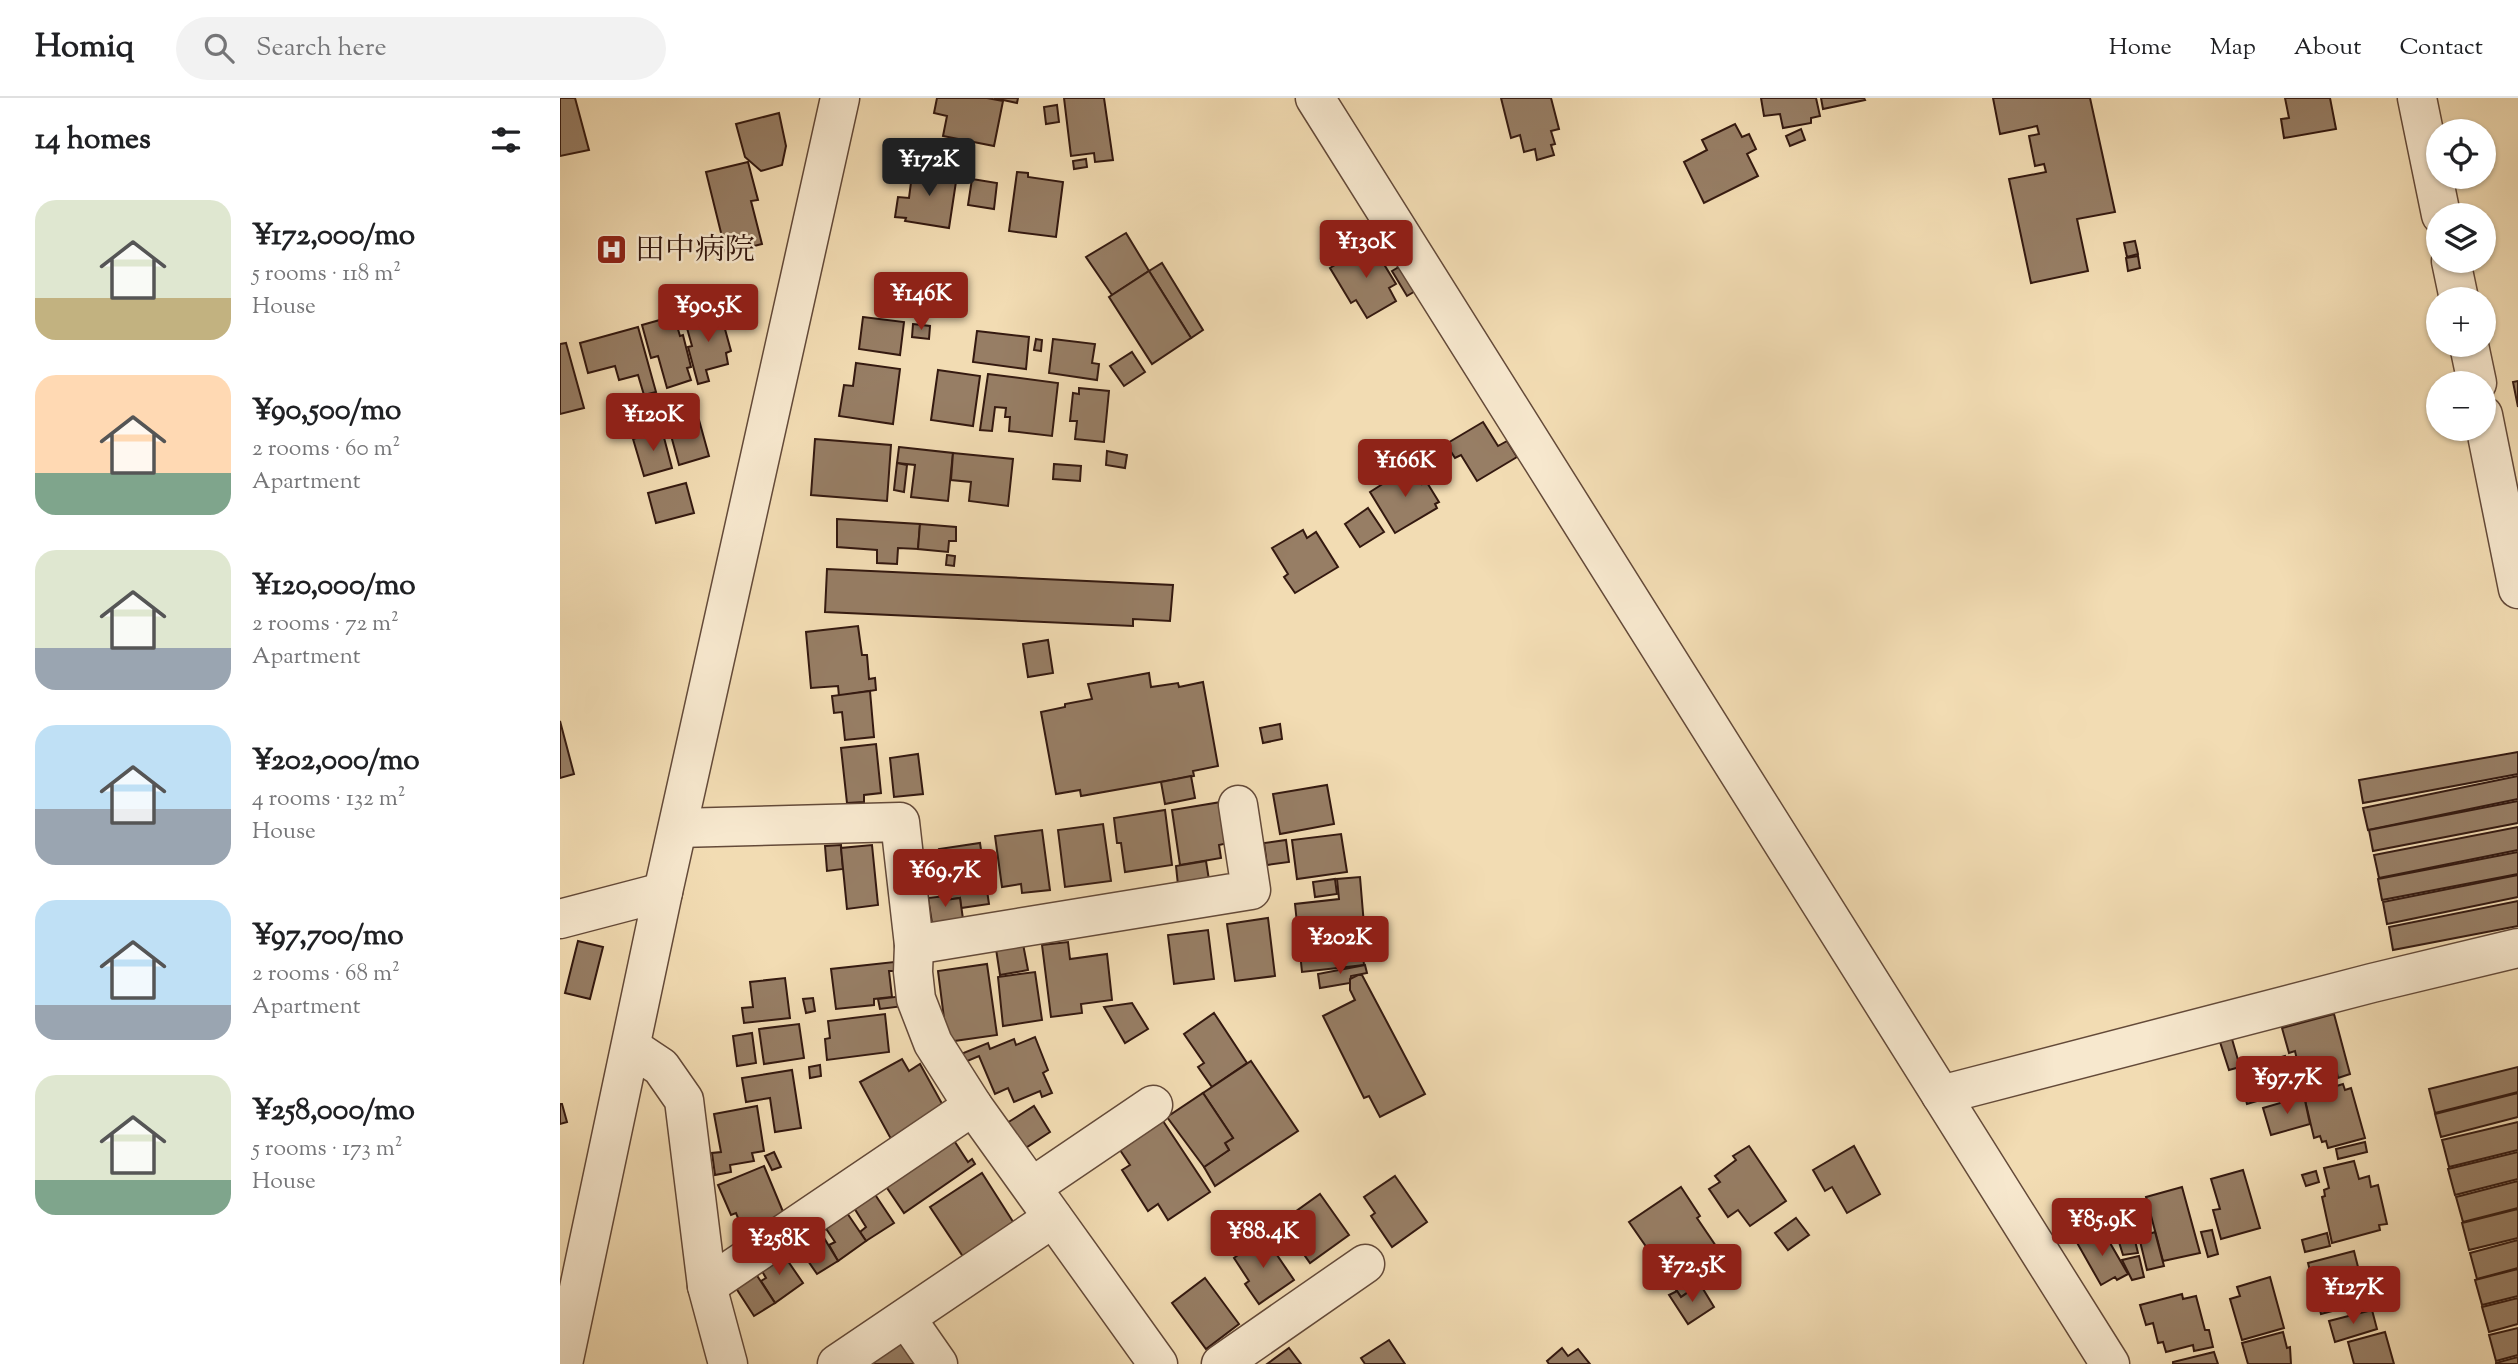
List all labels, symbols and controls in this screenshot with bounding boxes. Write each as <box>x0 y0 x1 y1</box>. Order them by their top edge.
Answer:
search box <box>176 17 666 80</box>
text: Homiq <box>35 24 134 72</box>
icon: search <box>200 29 238 67</box>
text: Search here <box>256 30 387 67</box>
text: Home <box>2109 31 2172 65</box>
text: Map <box>2210 31 2256 65</box>
text: About <box>2294 31 2361 65</box>
text: Contact <box>2399 31 2483 65</box>
text: 14 homes <box>35 119 151 162</box>
map controls <box>2426 119 2496 441</box>
button: locate <box>2426 119 2496 189</box>
icon: filters <box>487 121 525 159</box>
pin: ¥172K <box>880 139 978 198</box>
text: ¥172K <box>898 144 960 177</box>
button: layers <box>2426 203 2496 273</box>
text: ¥172,000/mo <box>252 215 415 258</box>
pin: ¥130K <box>1317 220 1415 280</box>
text: ¥130K <box>1336 226 1396 259</box>
icon: home <box>91 228 175 312</box>
place label: 田中病院 <box>635 230 755 273</box>
hospital icon: 田中病院 <box>595 232 629 266</box>
text: 5 rooms · 118 m² <box>252 258 401 291</box>
pin: ¥146K <box>872 272 970 332</box>
text: ¥146K <box>890 278 952 311</box>
pin: ¥90.5K <box>651 285 765 344</box>
button: + <box>2426 287 2496 357</box>
text: ¥90.5K <box>674 290 742 323</box>
text: House <box>252 291 316 324</box>
button: − <box>2426 371 2496 441</box>
text: ¥90,500/mo <box>252 390 401 433</box>
pin: ¥120K <box>604 394 702 453</box>
text: ¥120K <box>622 399 684 432</box>
icon: home <box>91 403 175 487</box>
text: 2 rooms · 60 m² <box>252 433 400 466</box>
pin: ¥166K <box>1356 440 1454 499</box>
text: ¥166K <box>1374 445 1436 478</box>
text: Apartment <box>252 466 361 499</box>
text: ¥120,000/mo <box>252 565 416 608</box>
icon: home <box>91 578 175 662</box>
text: 2 rooms · 72 m² <box>252 608 399 641</box>
text: Apartment <box>252 641 361 674</box>
text: ¥202,000/mo <box>252 740 420 783</box>
icon: home <box>91 753 175 837</box>
text: 4 rooms · 132 m² <box>252 783 405 816</box>
text: House <box>252 816 316 849</box>
pin: ¥69.7K <box>888 850 1002 909</box>
text: ¥69.7K <box>909 855 981 888</box>
text: ¥97,700/mo <box>252 915 404 958</box>
pin: ¥202K <box>1291 916 1389 976</box>
text: ¥202K <box>1308 922 1372 955</box>
icon: home <box>91 928 175 1012</box>
text: 2 rooms · 68 m² <box>252 958 400 991</box>
text: Apartment <box>252 991 361 1024</box>
pin: ¥97.7K <box>2230 1056 2344 1116</box>
text: ¥97.7K <box>2252 1062 2322 1095</box>
text: ¥258,000/mo <box>252 1090 415 1133</box>
icon: home <box>91 1103 175 1187</box>
text: 5 rooms · 173 m² <box>252 1133 403 1166</box>
text: House <box>252 1166 316 1199</box>
pin: ¥85.9K <box>2045 1198 2159 1258</box>
text: ¥85.9K <box>2068 1204 2136 1237</box>
pin: ¥88.4K <box>1206 1210 1320 1270</box>
text: ¥88.4K <box>1227 1216 1299 1249</box>
pin: ¥258K <box>730 1218 828 1277</box>
text: ¥258K <box>748 1223 810 1256</box>
pin: ¥72.5K <box>1635 1244 1749 1304</box>
text: ¥72.5K <box>1658 1250 1726 1283</box>
pin: ¥127K <box>2304 1266 2402 1326</box>
text: ¥127K <box>2322 1272 2384 1305</box>

